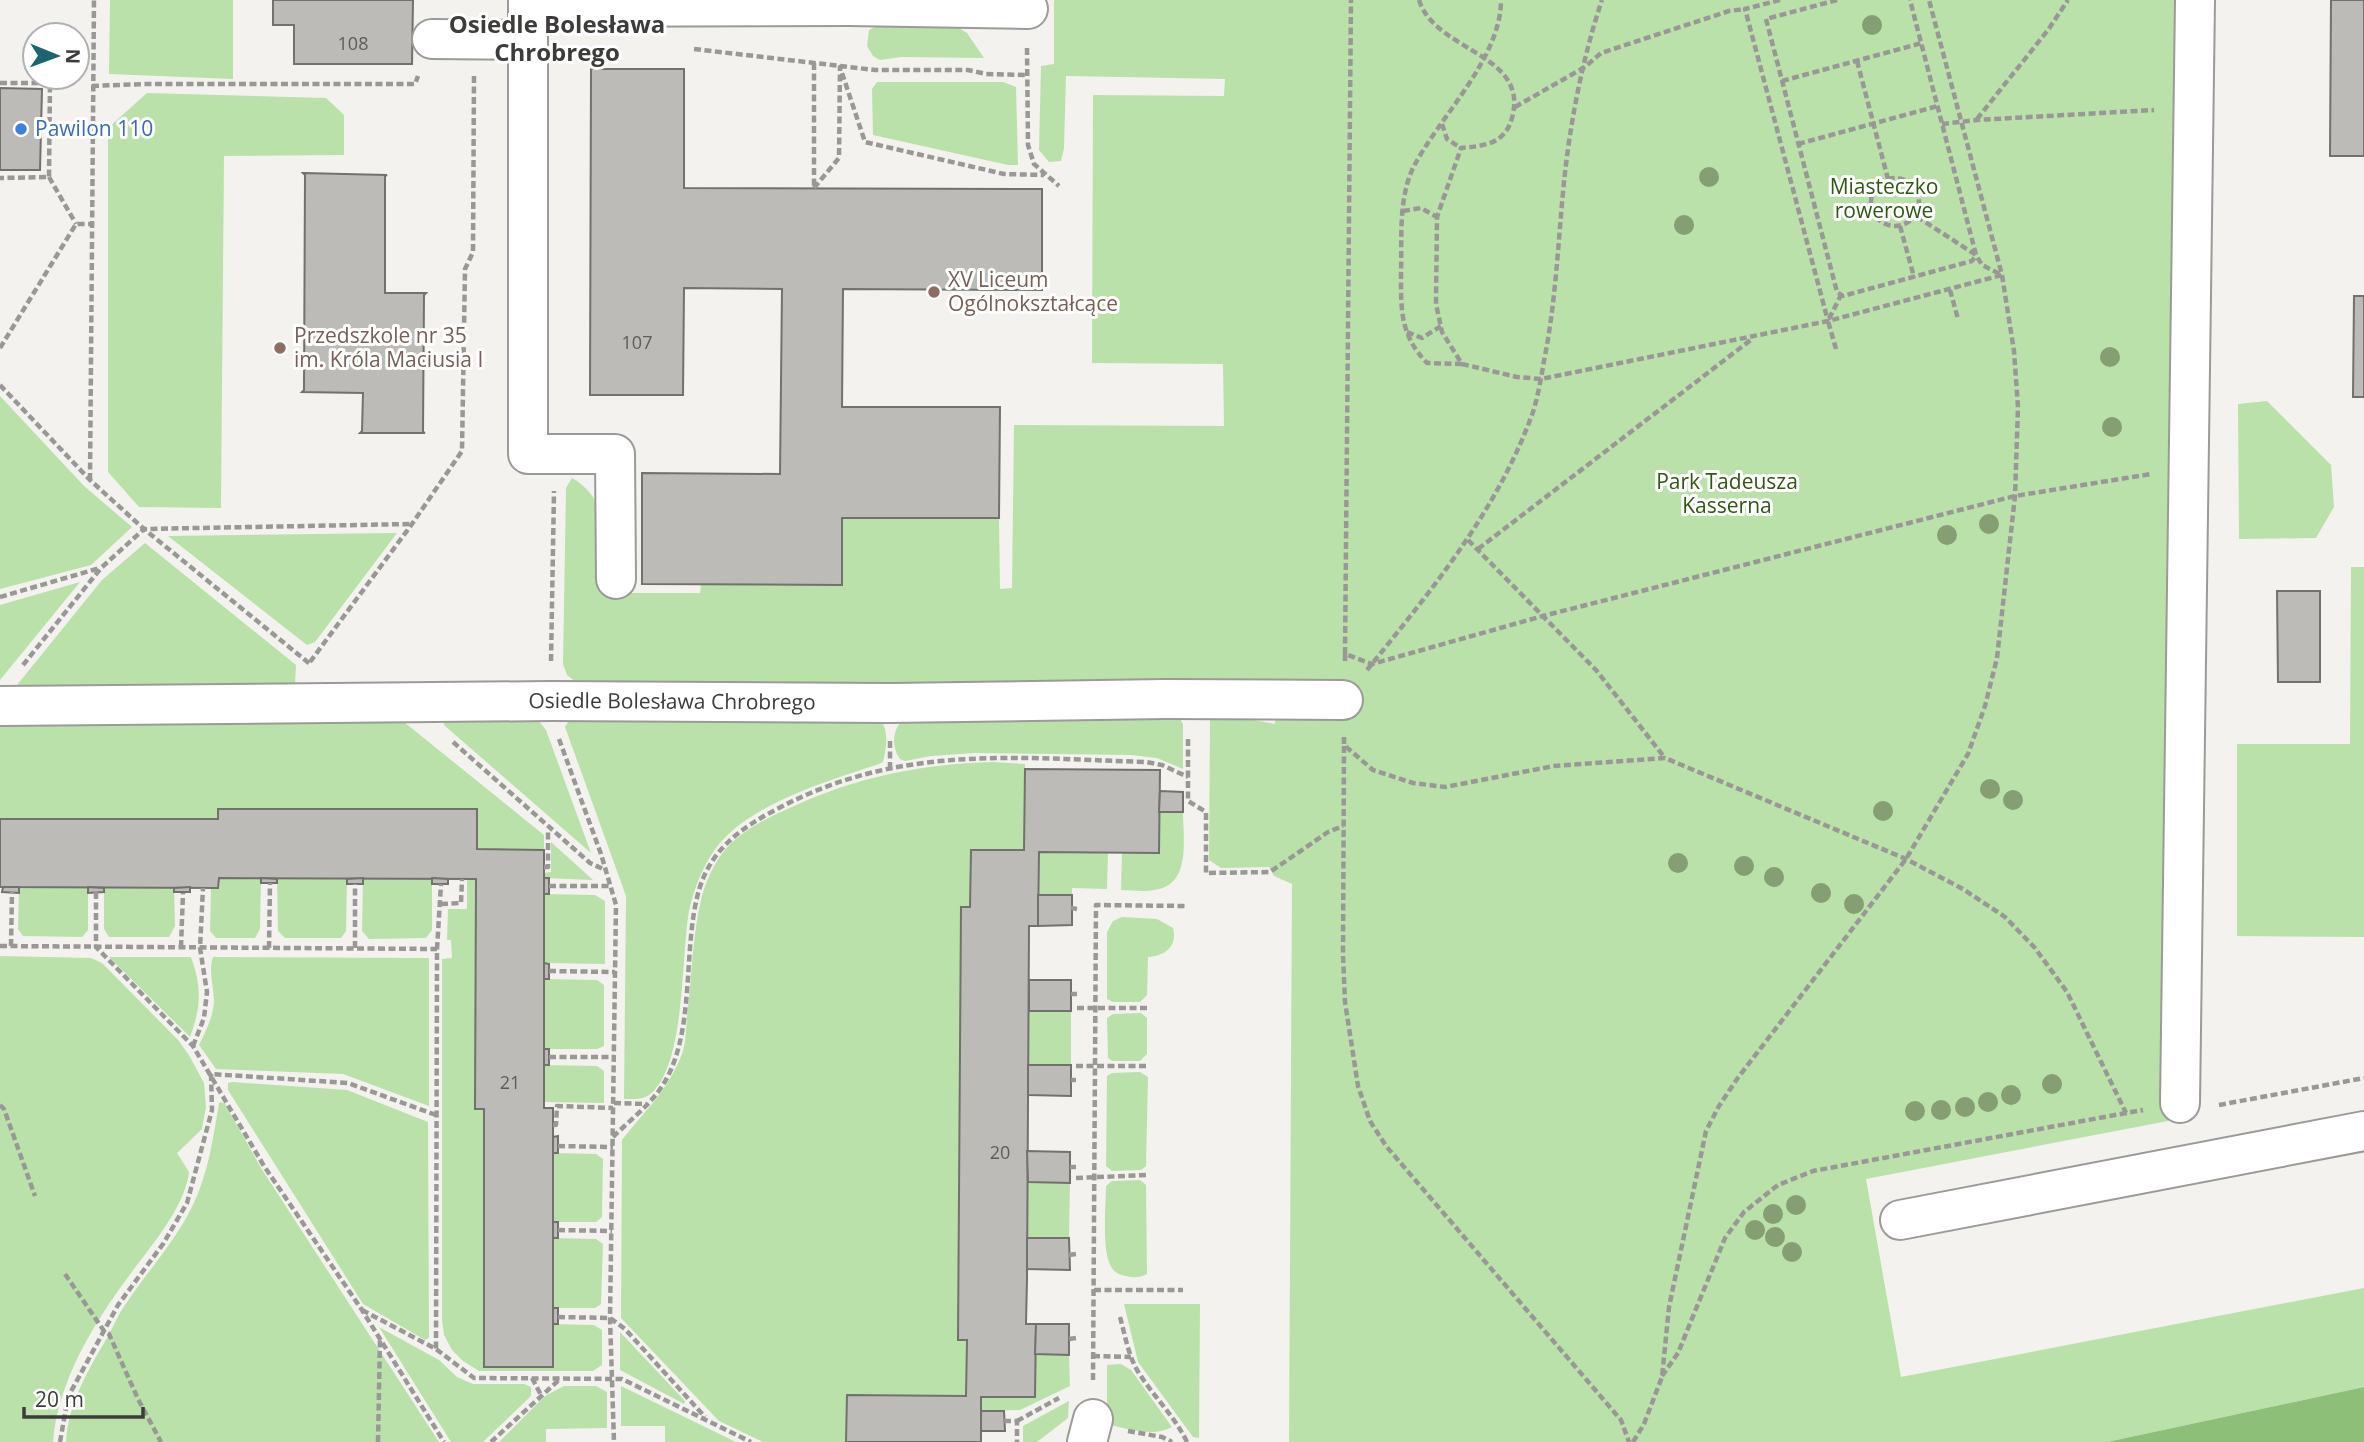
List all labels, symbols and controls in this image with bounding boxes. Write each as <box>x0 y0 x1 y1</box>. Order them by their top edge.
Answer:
district label: Osiedle Bolesława Chrobrego <box>449 7 665 68</box>
north arrow <box>21 21 91 91</box>
house number: 108 <box>338 31 368 55</box>
text: N <box>60 48 86 64</box>
place label: Pawilon 110 <box>35 114 153 142</box>
marker: Pawilon 110 <box>13 121 29 137</box>
park label: Miasteczko rowerowe <box>1830 172 1938 224</box>
place label: XV Liceum Ogólnokształcące <box>948 265 1118 317</box>
marker: XV Liceum Ogólnokształcące <box>926 284 942 300</box>
place label: Przedszkole nr 35 im. Króla Maciusia I <box>294 321 483 373</box>
house number: 107 <box>622 330 652 354</box>
marker: Przedszkole nr 35 im. Króla Maciusia I <box>272 340 288 356</box>
park label: Park Tadeusza Kasserna <box>1656 467 1798 519</box>
street label: Osiedle Bolesława Chrobrego <box>528 686 816 716</box>
house number: 21 <box>500 1070 520 1094</box>
house number: 20 <box>990 1140 1010 1164</box>
scale bar <box>24 1376 144 1420</box>
text: 20 m <box>35 1385 84 1413</box>

